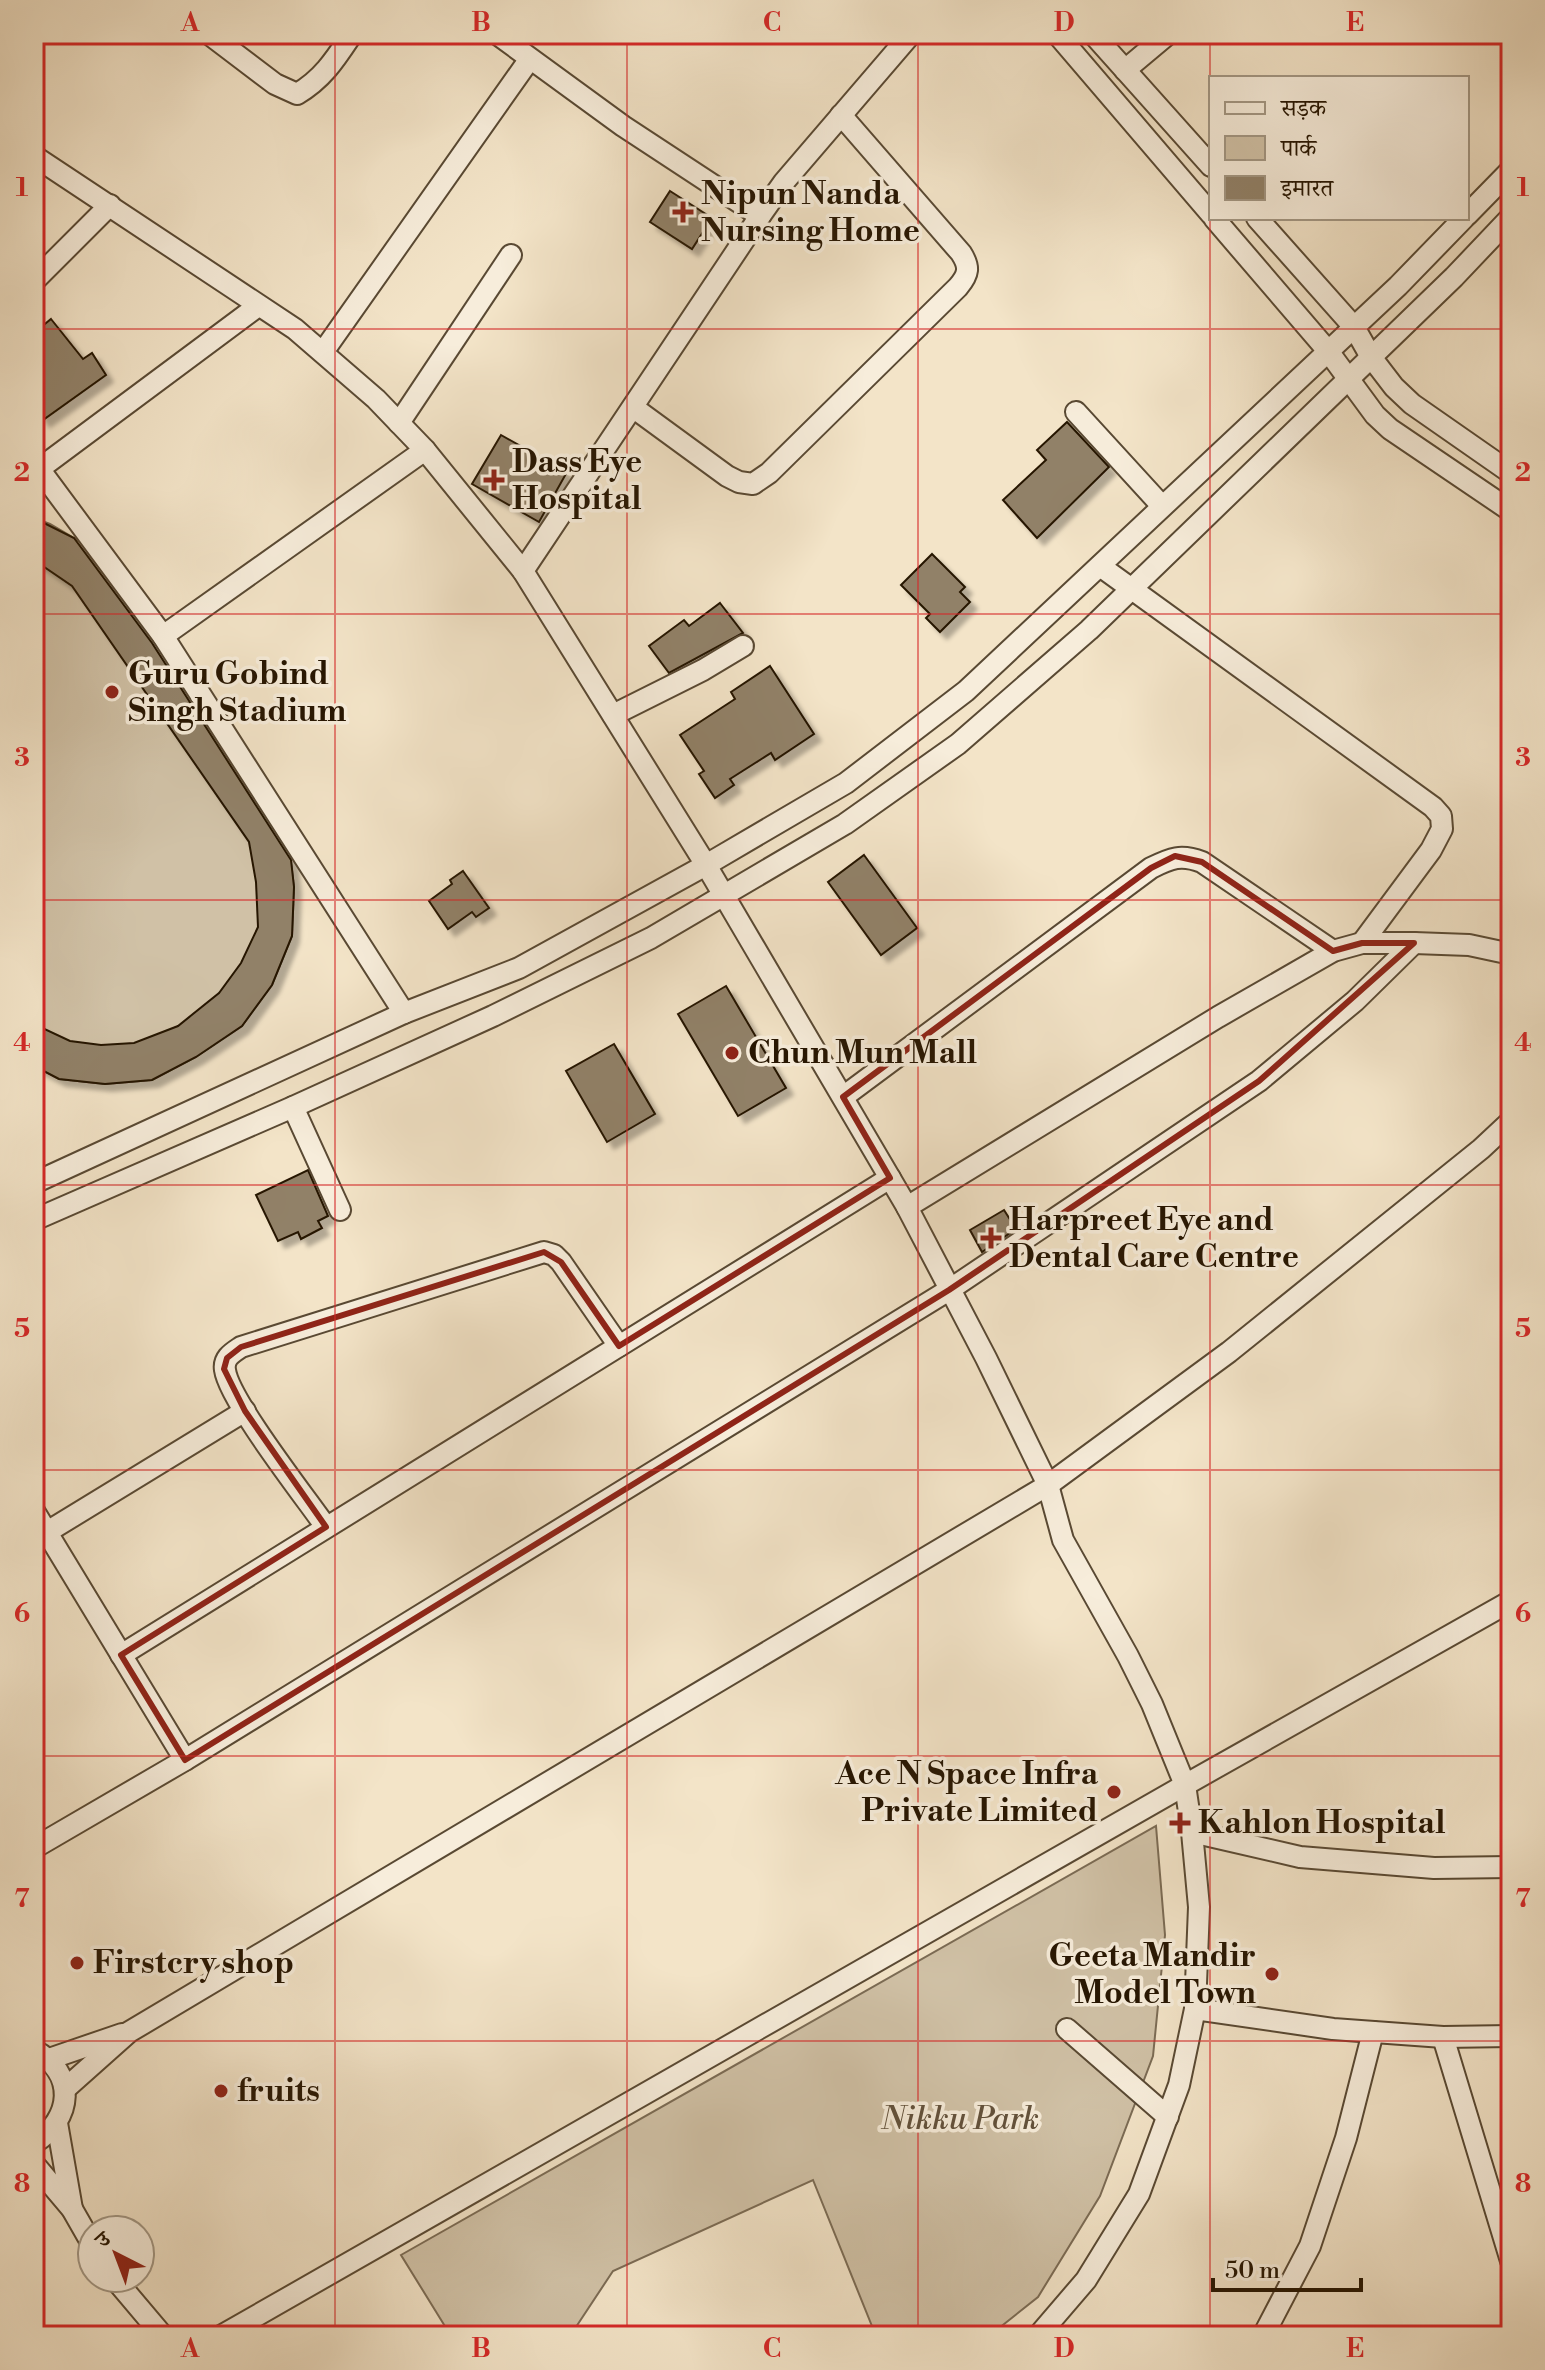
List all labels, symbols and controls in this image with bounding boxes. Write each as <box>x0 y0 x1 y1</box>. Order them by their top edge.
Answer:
text: A <box>180 7 200 39</box>
text: B <box>471 7 491 39</box>
text: C <box>763 7 781 39</box>
text: D <box>1054 7 1074 39</box>
text: E <box>1346 7 1364 39</box>
legend <box>1209 76 1469 220</box>
text: सड़क <box>1280 94 1328 124</box>
text: पार्क <box>1280 134 1318 164</box>
text: 1 <box>16 172 29 204</box>
text: 1 <box>1517 172 1530 204</box>
place label: Nipun Nanda Nursing Home <box>701 174 920 251</box>
text: इमारत <box>1280 174 1334 204</box>
marker: Nipun Nanda Nursing Home <box>672 201 694 223</box>
place label: Dass Eye Hospital <box>512 442 642 519</box>
text: 2 <box>14 457 30 489</box>
text: 2 <box>1515 457 1531 489</box>
marker: Dass Eye Hospital <box>483 469 505 491</box>
place label: Guru Gobind Singh Stadium <box>128 654 346 731</box>
marker: Guru Gobind Singh Stadium <box>103 683 121 701</box>
text: 3 <box>14 742 30 774</box>
text: 3 <box>1515 742 1531 774</box>
text: 4 <box>13 1027 31 1059</box>
text: 4 <box>1514 1027 1532 1059</box>
place label: Chun Mun Mall <box>748 1033 977 1073</box>
marker: Chun Mun Mall <box>723 1044 741 1062</box>
place label: Harpreet Eye and Dental Care Centre <box>1009 1200 1299 1277</box>
marker: Harpreet Eye and Dental Care Centre <box>980 1227 1002 1249</box>
text: 5 <box>14 1313 30 1345</box>
text: 5 <box>1515 1313 1531 1345</box>
text: 6 <box>14 1598 30 1630</box>
text: 6 <box>1515 1598 1531 1630</box>
place label: Ace N Space Infra Private Limited <box>834 1754 1099 1831</box>
marker: Ace N Space Infra Private Limited <box>1105 1783 1123 1801</box>
place label: Kahlon Hospital <box>1198 1803 1446 1843</box>
marker: Kahlon Hospital <box>1169 1812 1191 1834</box>
text: 7 <box>14 1883 30 1915</box>
text: 7 <box>1515 1883 1531 1915</box>
place label: Geeta Mandir Model Town <box>1048 1936 1256 2013</box>
place label: Firstcry shop <box>93 1943 294 1983</box>
marker: Firstcry shop <box>68 1954 86 1972</box>
marker: Geeta Mandir Model Town <box>1263 1965 1281 1983</box>
place label: fruits <box>237 2071 320 2111</box>
marker: fruits <box>212 2082 230 2100</box>
park label: Nikku Park <box>880 2099 1039 2139</box>
text: 8 <box>14 2168 30 2200</box>
text: 8 <box>1515 2168 1531 2200</box>
north arrow <box>76 2214 156 2294</box>
text: उ <box>89 2225 118 2255</box>
scale bar <box>1213 2242 1361 2292</box>
text: 50 m <box>1225 2256 1280 2286</box>
text: A <box>180 2333 200 2365</box>
text: B <box>471 2333 491 2365</box>
text: C <box>763 2333 781 2365</box>
text: D <box>1054 2333 1074 2365</box>
text: E <box>1346 2333 1364 2365</box>

